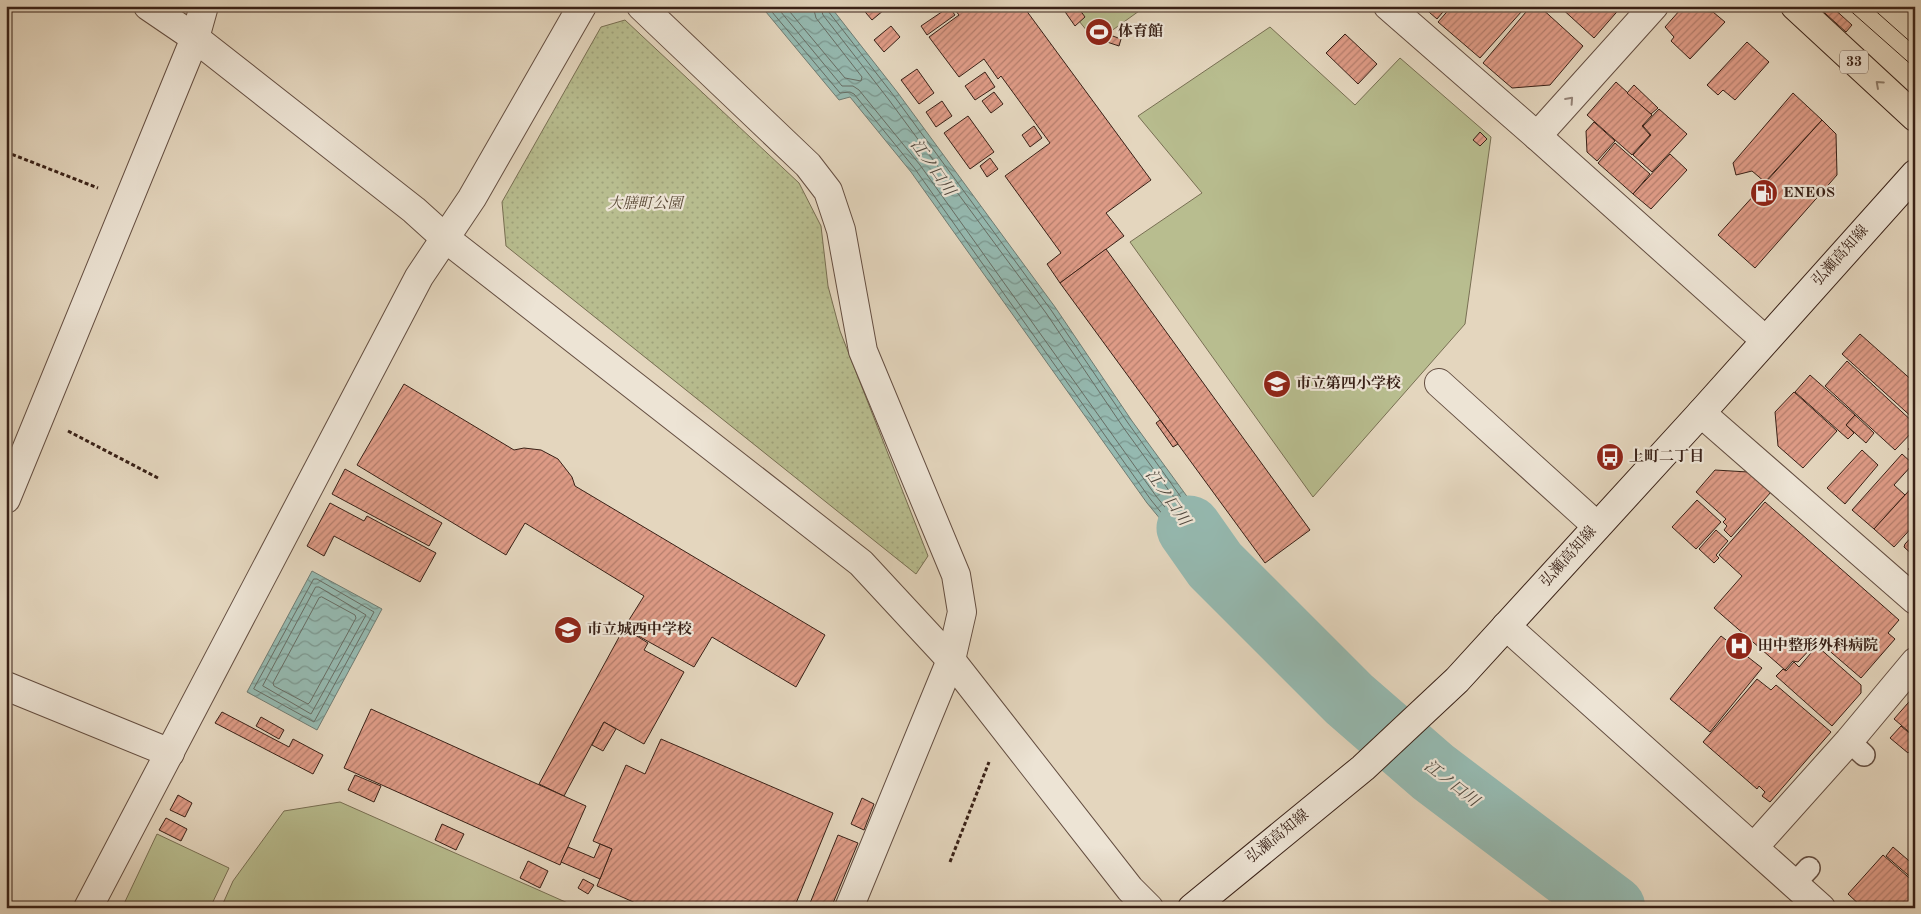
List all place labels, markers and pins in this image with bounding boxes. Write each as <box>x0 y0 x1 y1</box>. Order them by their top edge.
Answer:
sports icon: 体育館 <box>1084 17 1114 47</box>
place label: 体育館 <box>1118 23 1163 40</box>
fuel station icon: ENEOS <box>1749 178 1779 208</box>
place label: ENEOS <box>1783 186 1835 201</box>
school or university icon: 市立第四小学校 <box>1262 369 1292 399</box>
place label: 市立第四小学校 <box>1296 375 1401 392</box>
bus stop icon: 上町二丁目 <box>1595 442 1625 472</box>
place label: 上町二丁目 <box>1629 448 1704 465</box>
school or university icon: 市立城西中学校 <box>553 615 583 645</box>
place label: 市立城西中学校 <box>587 621 692 638</box>
hospital icon: 田中整形外科病院 <box>1724 631 1754 661</box>
place label: 田中整形外科病院 <box>1758 637 1878 654</box>

